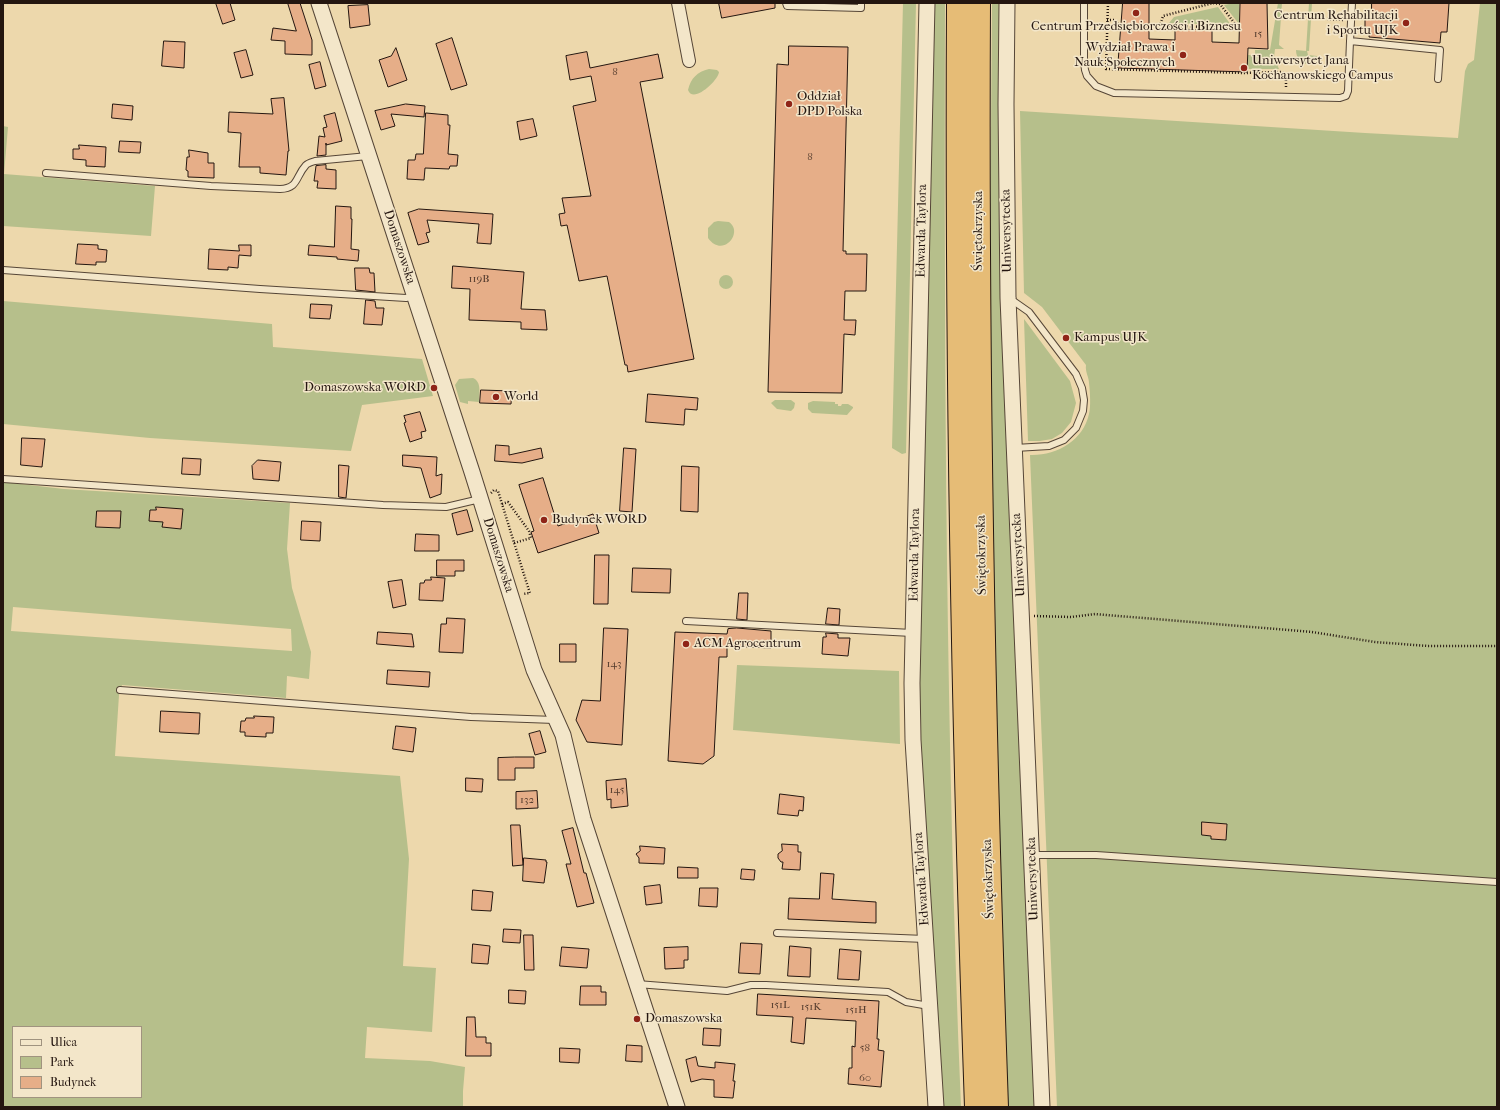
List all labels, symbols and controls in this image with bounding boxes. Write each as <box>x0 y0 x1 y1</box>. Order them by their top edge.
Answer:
marker: Centrum Przedsiębiorczości i Biznesu <box>1131 8 1141 18</box>
place label: Centrum Rehabilitacji i Sportu UJK <box>1274 8 1398 39</box>
marker: Centrum Rehabilitacji i Sportu UJK <box>1401 18 1411 28</box>
place label: Centrum Przedsiębiorczości i Biznesu <box>1031 19 1241 35</box>
house number: 15 <box>1254 27 1262 41</box>
place label: Wydział Prawa i Nauk Społecznych <box>1074 40 1175 71</box>
marker: Wydział Prawa i Nauk Społecznych <box>1178 50 1188 60</box>
place label: Uniwersytet Jana Kochanowskiego Campus <box>1252 53 1393 84</box>
marker: Uniwersytet Jana Kochanowskiego Campus <box>1239 63 1249 73</box>
house number: 8 <box>612 65 618 79</box>
place label: Oddział DPD Polska <box>797 89 862 120</box>
marker: Oddział DPD Polska <box>784 99 794 109</box>
house number: 8 <box>807 150 813 164</box>
street label: Edwarda Taylora <box>913 184 931 278</box>
street label: Uniwersytecka <box>998 189 1016 273</box>
street label: Świętokrzyska <box>971 191 987 271</box>
street label: Domaszowska <box>380 208 418 286</box>
house number: 119B <box>469 272 489 286</box>
place label: Kampus UJK <box>1074 330 1147 346</box>
marker: Kampus UJK <box>1061 333 1071 343</box>
place label: Domaszowska WORD <box>304 380 426 396</box>
marker: Domaszowska WORD <box>429 383 439 393</box>
place label: World <box>504 389 538 405</box>
marker: World <box>491 392 501 402</box>
street label: Edwarda Taylora <box>906 508 924 602</box>
place label: Budynek WORD <box>552 512 647 528</box>
street label: Uniwersytecka <box>1009 513 1029 597</box>
marker: Budynek WORD <box>539 515 549 525</box>
street label: Świętokrzyska <box>974 515 990 595</box>
street label: Domaszowska <box>479 516 517 594</box>
place label: ACM Agrocentrum <box>694 636 801 652</box>
marker: ACM Agrocentrum <box>681 639 691 649</box>
house number: 143 <box>607 657 621 671</box>
house number: 145 <box>610 783 624 797</box>
house number: 132 <box>520 793 534 807</box>
street label: Edwarda Taylora <box>911 832 933 926</box>
street label: Uniwersytecka <box>1024 837 1042 921</box>
street label: Świętokrzyska <box>980 839 998 919</box>
house number: 151L <box>770 998 790 1012</box>
house number: 151K <box>801 1000 821 1014</box>
house number: 151H <box>845 1003 867 1017</box>
place label: Domaszowska <box>645 1011 722 1027</box>
marker: Domaszowska <box>632 1014 642 1024</box>
legend <box>12 1026 142 1098</box>
text: Ulica <box>50 1035 77 1049</box>
house number: 58 <box>860 1041 870 1055</box>
text: Park <box>50 1055 74 1069</box>
house number: 60 <box>859 1071 871 1085</box>
text: Budynek <box>50 1075 96 1089</box>

